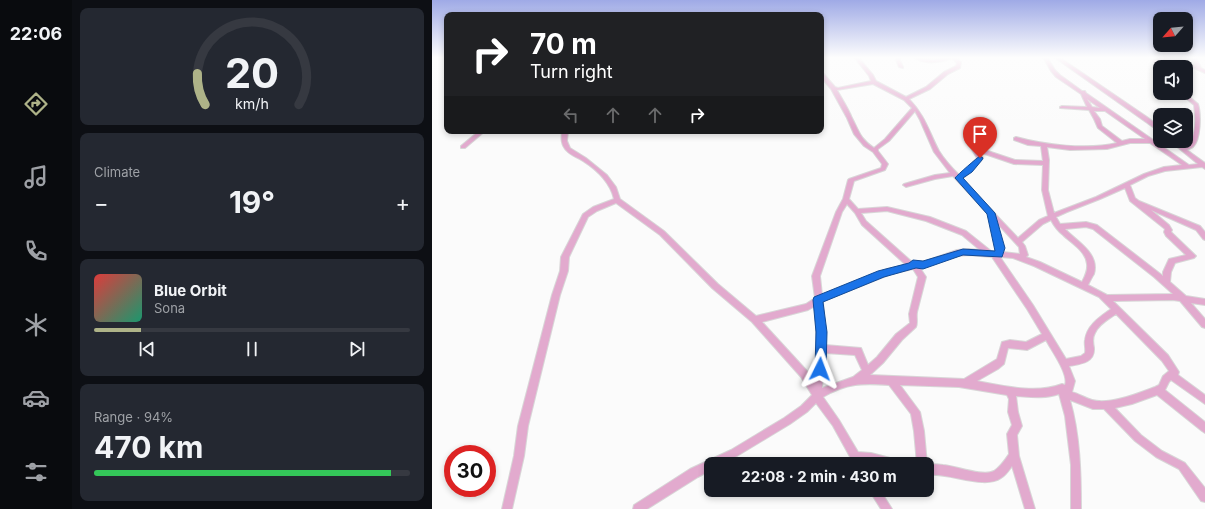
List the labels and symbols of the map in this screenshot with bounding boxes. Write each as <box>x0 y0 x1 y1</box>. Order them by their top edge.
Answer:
north arrow <box>1153 12 1193 52</box>
pin <box>963 117 997 158</box>
position arrow <box>799 348 841 390</box>
speed limit sign: 30 <box>444 445 496 497</box>

